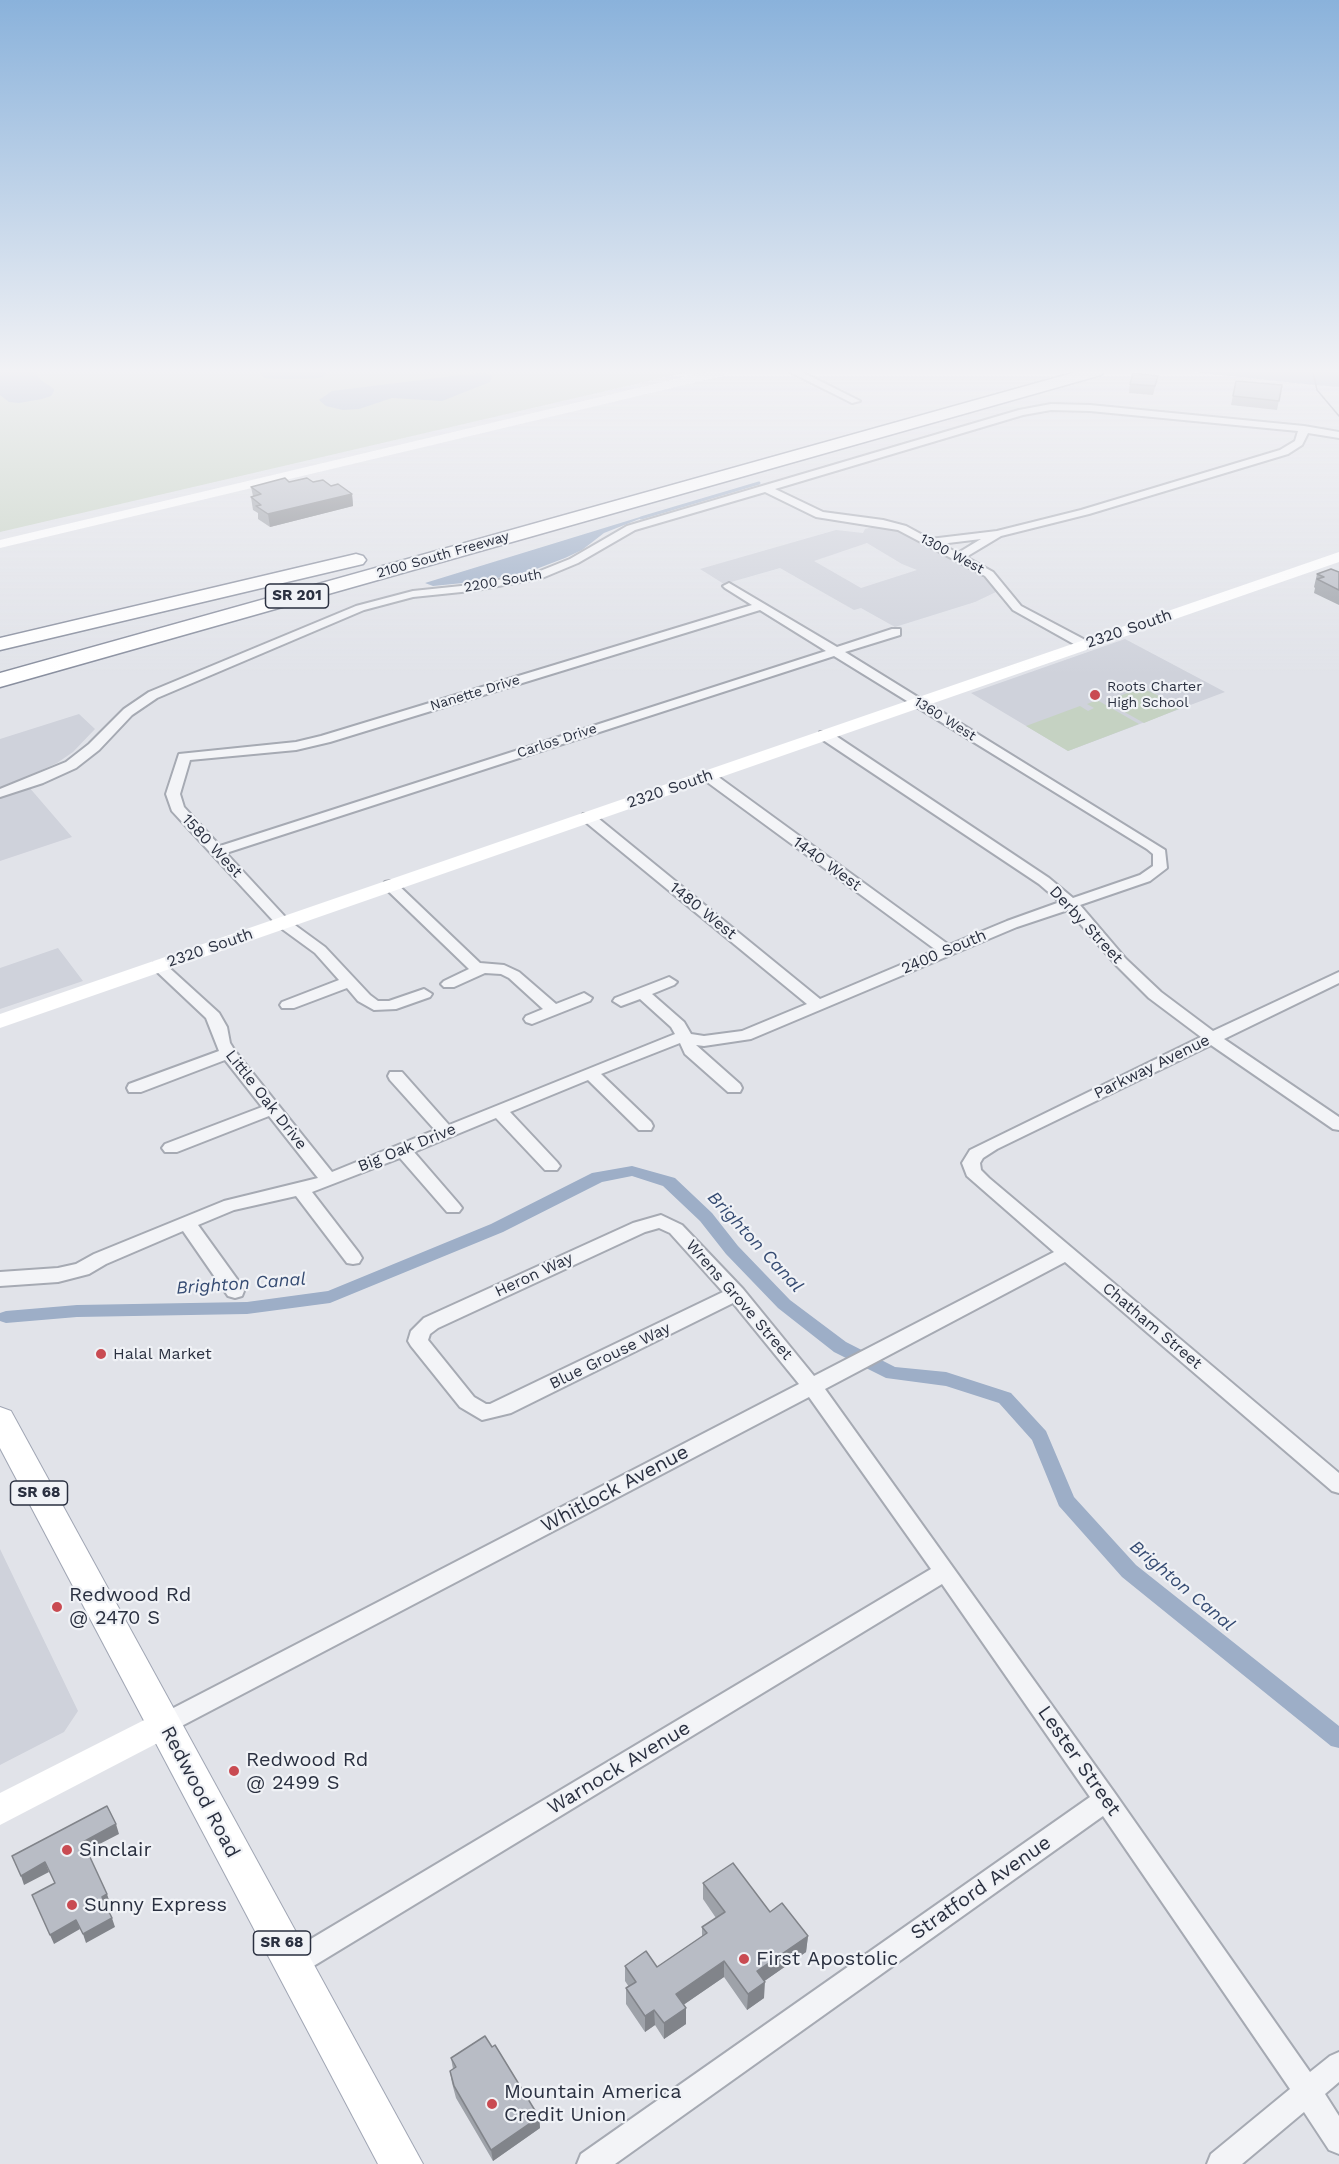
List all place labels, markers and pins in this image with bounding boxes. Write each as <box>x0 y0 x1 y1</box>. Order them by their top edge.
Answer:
place label: Roots Charter High School <box>1107 679 1202 712</box>
marker: Roots Charter High School <box>1088 688 1102 702</box>
place label: Halal Market <box>113 1344 212 1364</box>
marker: Halal Market <box>94 1347 108 1361</box>
place label: Redwood Rd @ 2470 S <box>69 1583 191 1630</box>
marker: Redwood Rd @ 2470 S <box>50 1600 64 1614</box>
place label: Redwood Rd @ 2499 S <box>246 1748 368 1795</box>
marker: Redwood Rd @ 2499 S <box>227 1764 241 1778</box>
place label: Sinclair <box>79 1838 152 1862</box>
marker: Sinclair <box>60 1843 74 1857</box>
place label: Sunny Express <box>84 1893 227 1917</box>
marker: Sunny Express <box>65 1898 79 1912</box>
place label: First Apostolic <box>756 1947 898 1971</box>
marker: First Apostolic <box>737 1952 751 1966</box>
place label: Mountain America Credit Union <box>504 2080 682 2127</box>
marker: Mountain America Credit Union <box>485 2097 499 2111</box>

